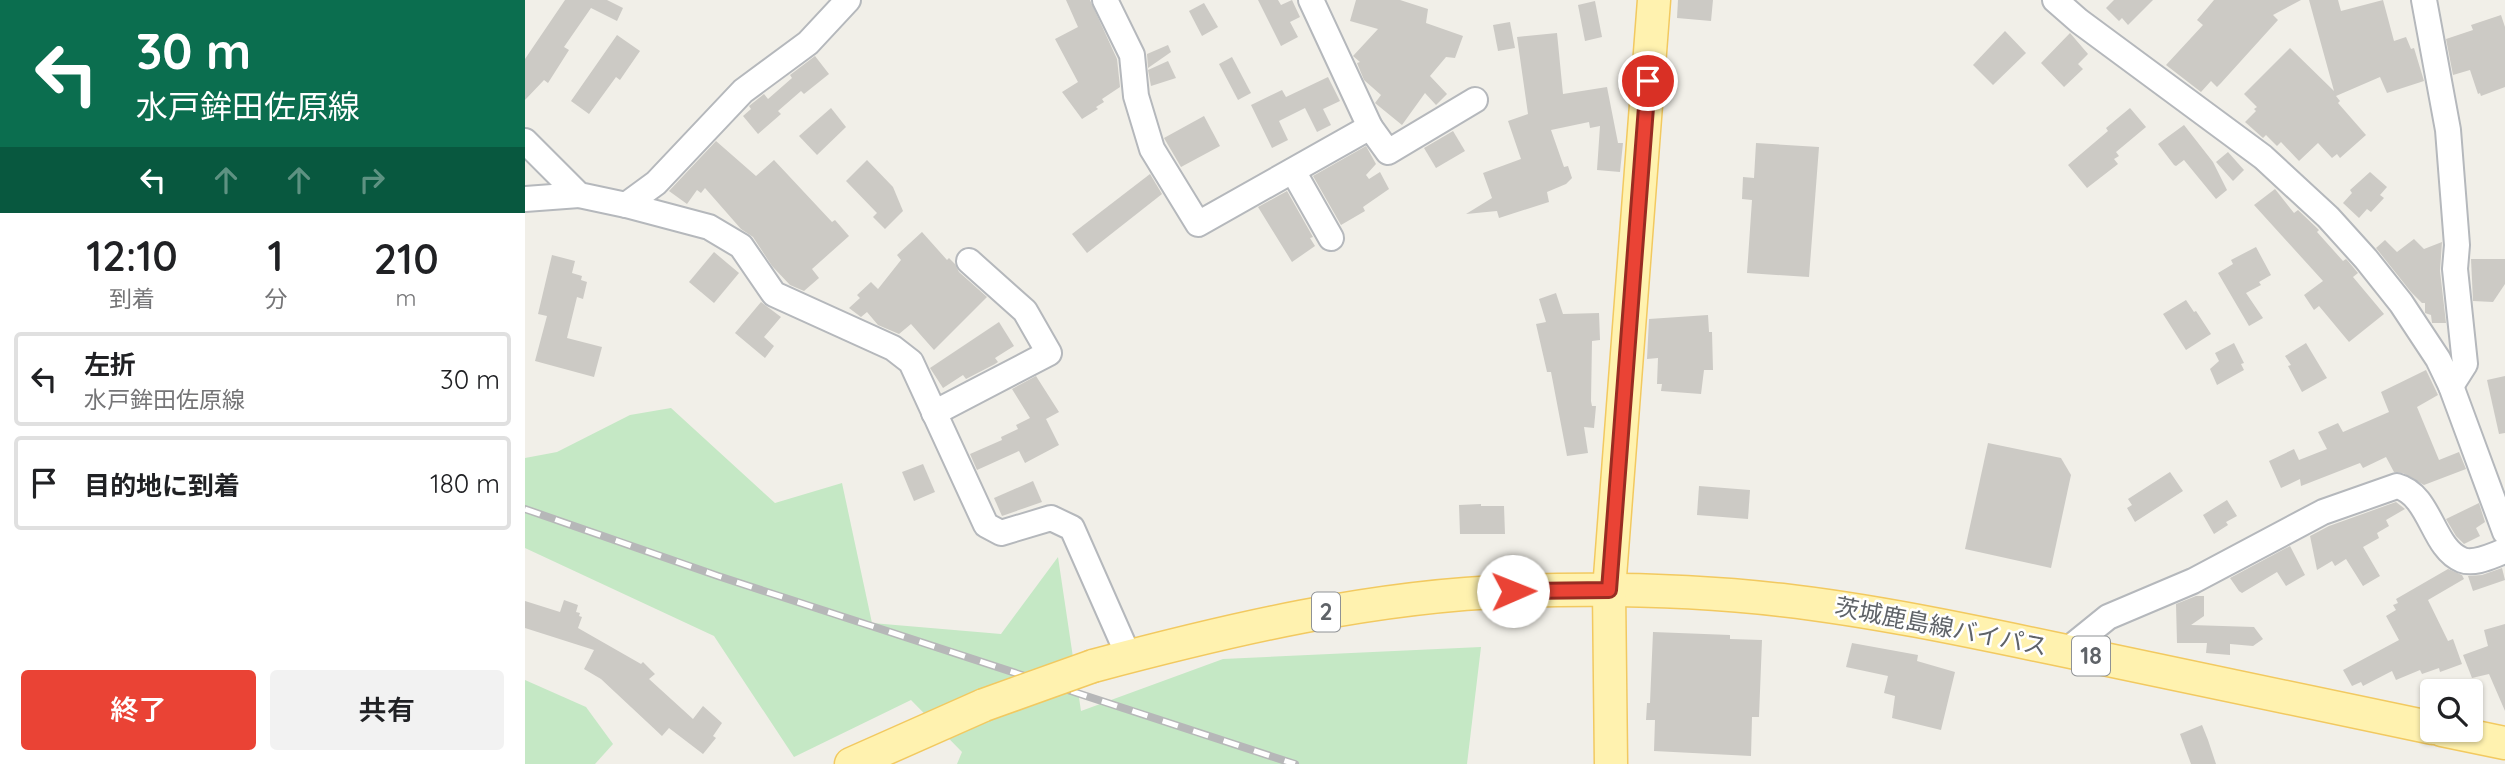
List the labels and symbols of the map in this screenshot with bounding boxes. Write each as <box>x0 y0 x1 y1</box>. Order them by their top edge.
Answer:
pin <box>1618 51 1678 111</box>
position arrow <box>1476 554 1550 628</box>
street label: 茨城鹿島線バイパス <box>1833 591 2050 661</box>
road number: 2 <box>1312 592 1340 632</box>
road number: 18 <box>2072 636 2110 676</box>

